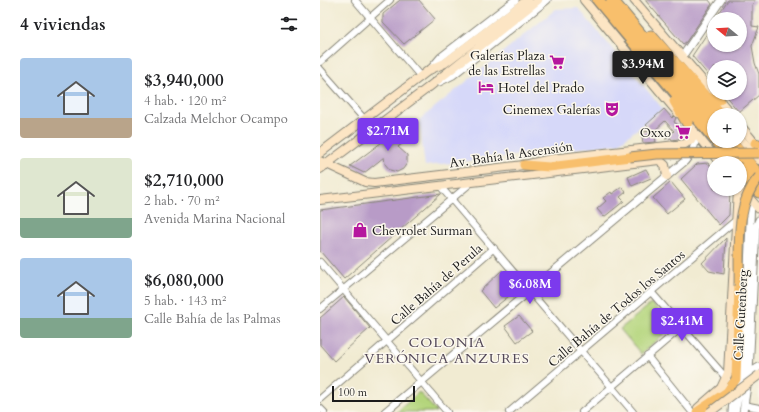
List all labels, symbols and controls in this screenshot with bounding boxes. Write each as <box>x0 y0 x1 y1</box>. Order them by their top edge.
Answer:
north arrow <box>707 12 747 52</box>
map controls <box>707 12 747 196</box>
text: 4 viviendas <box>20 13 106 36</box>
icon: filters <box>278 13 300 35</box>
place label: Galerías Plaza de las Estrellas <box>468 47 545 80</box>
pin: $3.94M <box>610 51 676 85</box>
supermarket icon: Galerías Plaza de las Estrellas <box>548 53 566 71</box>
text: $3.94M <box>621 55 665 73</box>
button: layers <box>707 60 747 100</box>
text: $3,940,000 <box>144 69 224 92</box>
icon: home <box>52 74 100 122</box>
hotel icon: Hotel del Prado <box>477 78 495 96</box>
place label: Hotel del Prado <box>498 79 584 97</box>
text: 4 hab. · 120 m² <box>144 92 226 110</box>
theatre icon: Cinemex Galerías <box>603 100 621 118</box>
place label: Cinemex Galerías <box>503 101 600 119</box>
button: + <box>707 108 747 148</box>
text: Calzada Melchor Ocampo <box>144 110 288 128</box>
pin: $2.71M <box>355 118 421 152</box>
text: $2.71M <box>366 122 410 140</box>
supermarket icon: Oxxo <box>674 123 692 141</box>
place label: Oxxo <box>640 124 671 142</box>
street label: Av. Bahía la Ascensión <box>448 137 575 173</box>
button: − <box>707 156 747 196</box>
text: $2,710,000 <box>144 169 224 192</box>
icon: home <box>52 174 100 222</box>
text: 2 hab. · 70 m² <box>144 192 220 210</box>
text: Avenida Marina Nacional <box>144 210 285 228</box>
shop icon: Chevrolet Surman <box>351 221 369 239</box>
place label: Chevrolet Surman <box>372 222 473 240</box>
street label: Calle Bahía de Perula <box>387 239 487 330</box>
street label: Calle Bahía de Todos los Santos <box>544 246 689 372</box>
street label: Calle Gutenberg <box>730 268 752 361</box>
text: $6,080,000 <box>144 269 224 292</box>
pin: $6.08M <box>497 271 563 305</box>
icon: home <box>52 274 100 322</box>
text: $6.08M <box>508 275 552 293</box>
text: 5 hab. · 143 m² <box>144 292 226 310</box>
pin: $2.41M <box>649 308 715 342</box>
text: Calle Bahía de las Palmas <box>144 310 281 328</box>
text: $2.41M <box>660 312 704 330</box>
district label: COLONIA VERÓNICA ANZURES <box>364 333 530 368</box>
scale bar <box>332 384 415 403</box>
text: 100 m <box>338 385 367 400</box>

